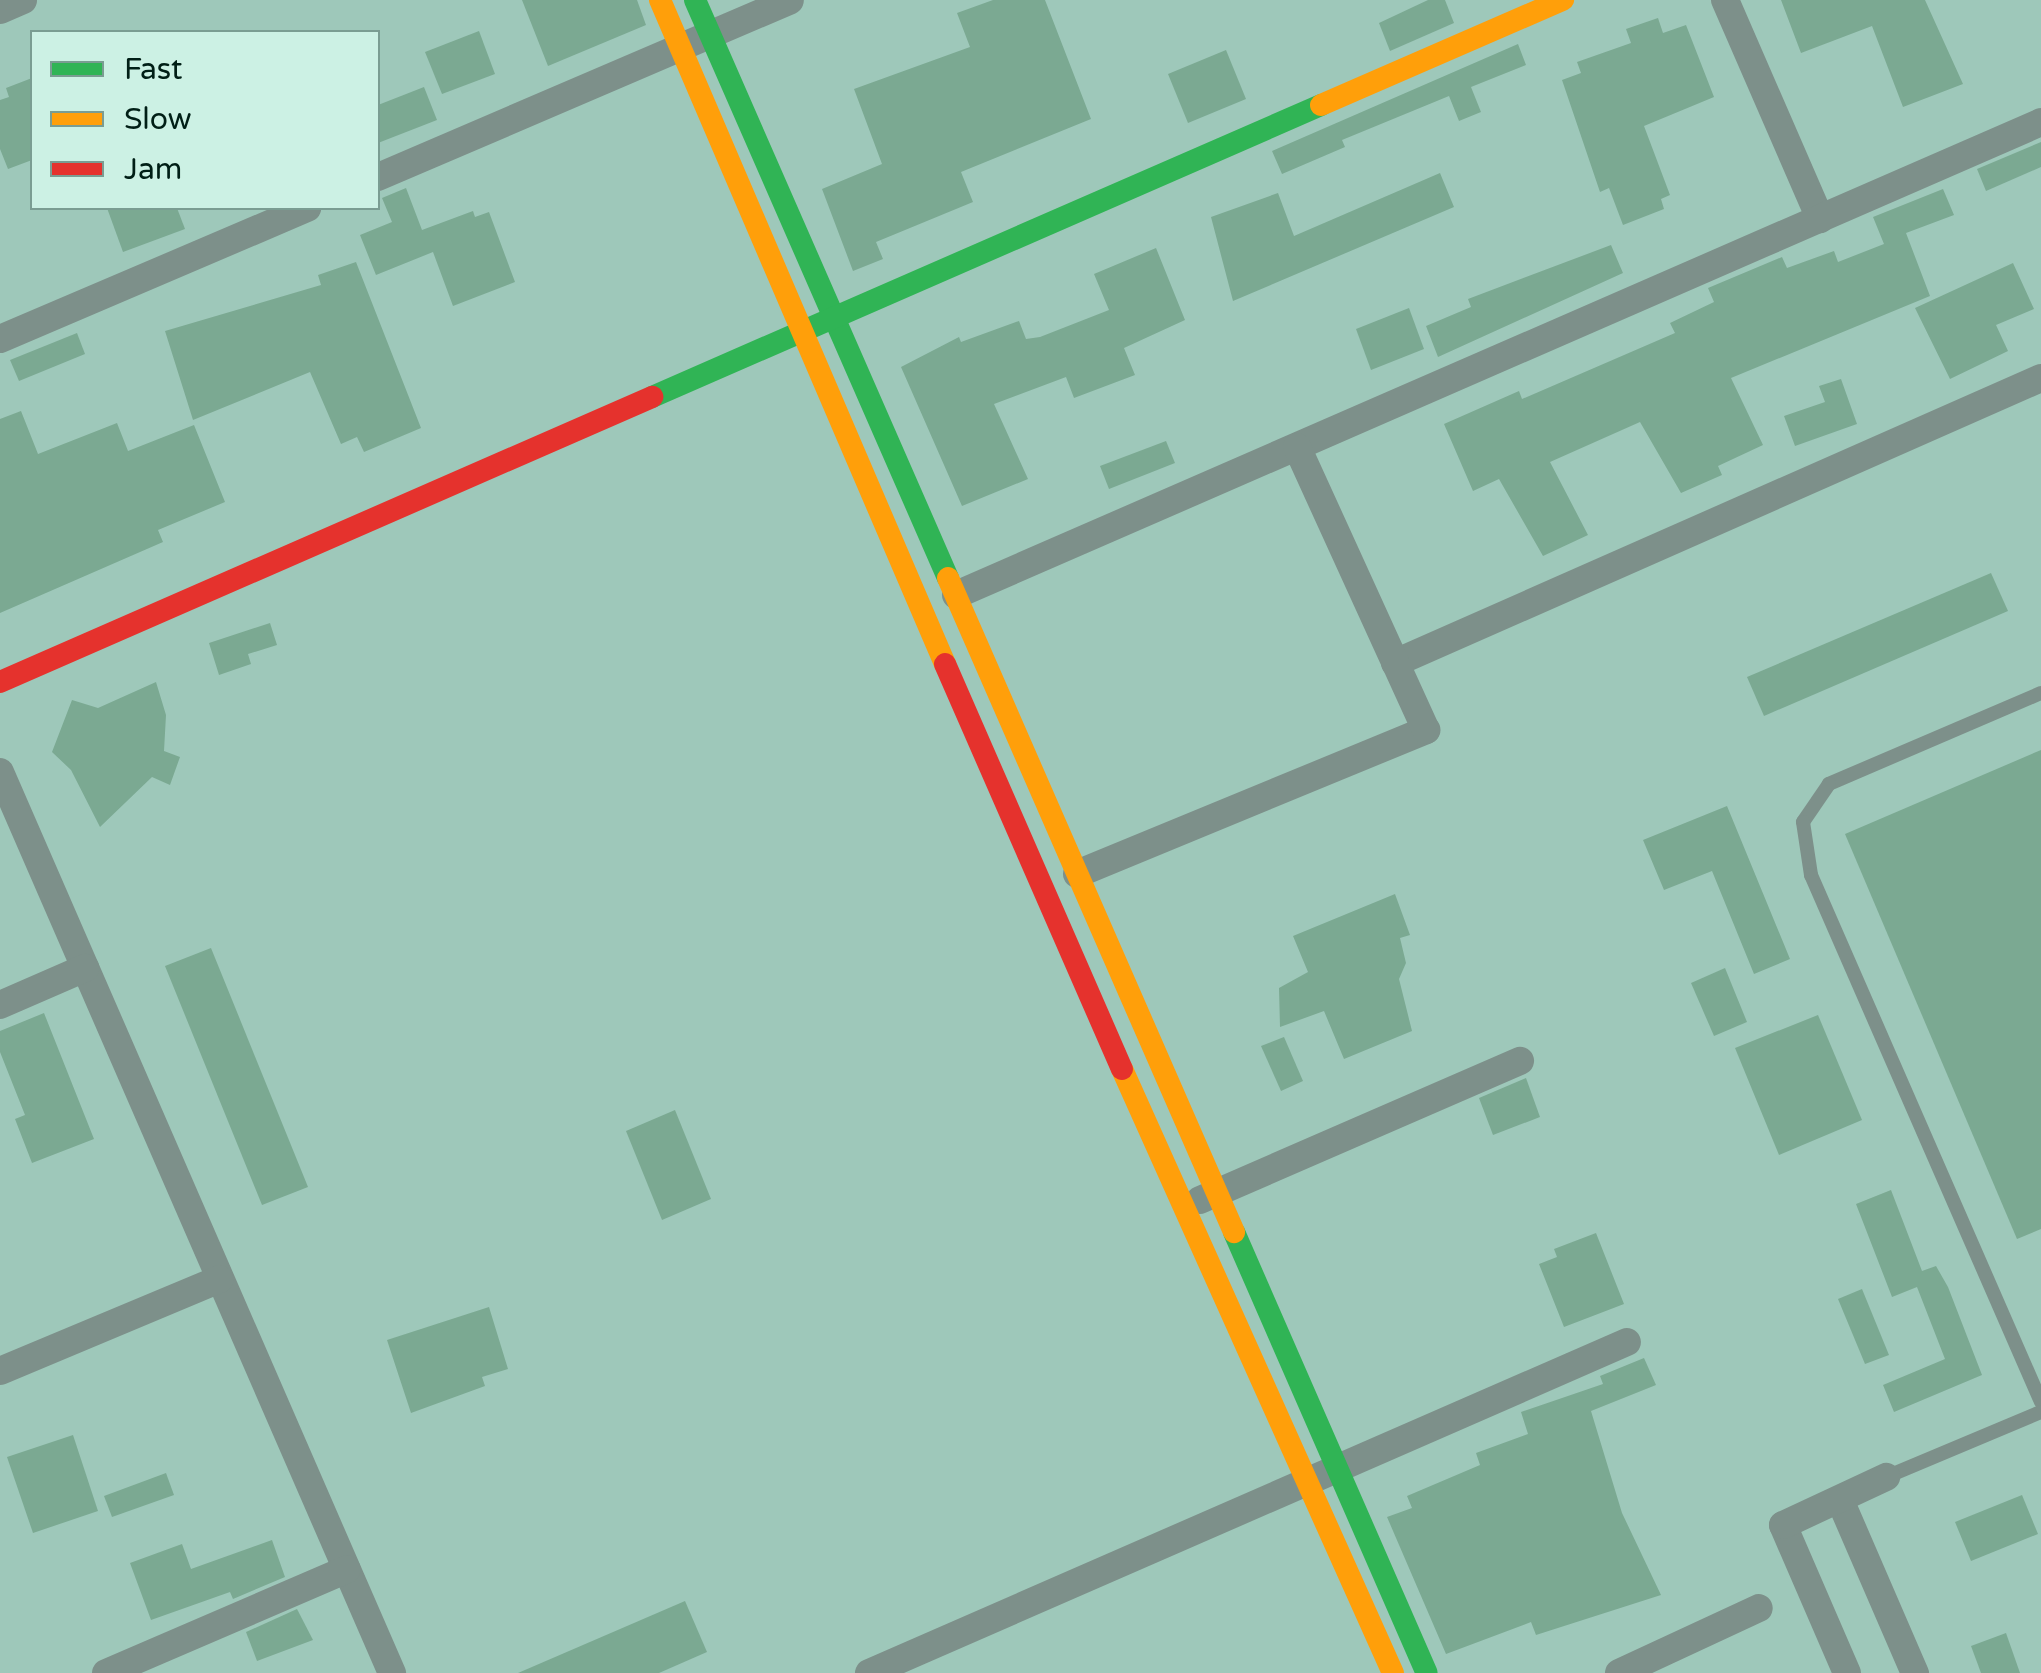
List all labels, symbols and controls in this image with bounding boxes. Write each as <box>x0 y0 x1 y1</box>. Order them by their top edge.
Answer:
legend <box>30 30 380 210</box>
text: Fast <box>124 51 183 88</box>
text: Slow <box>124 101 192 138</box>
text: Jam <box>124 151 182 188</box>

